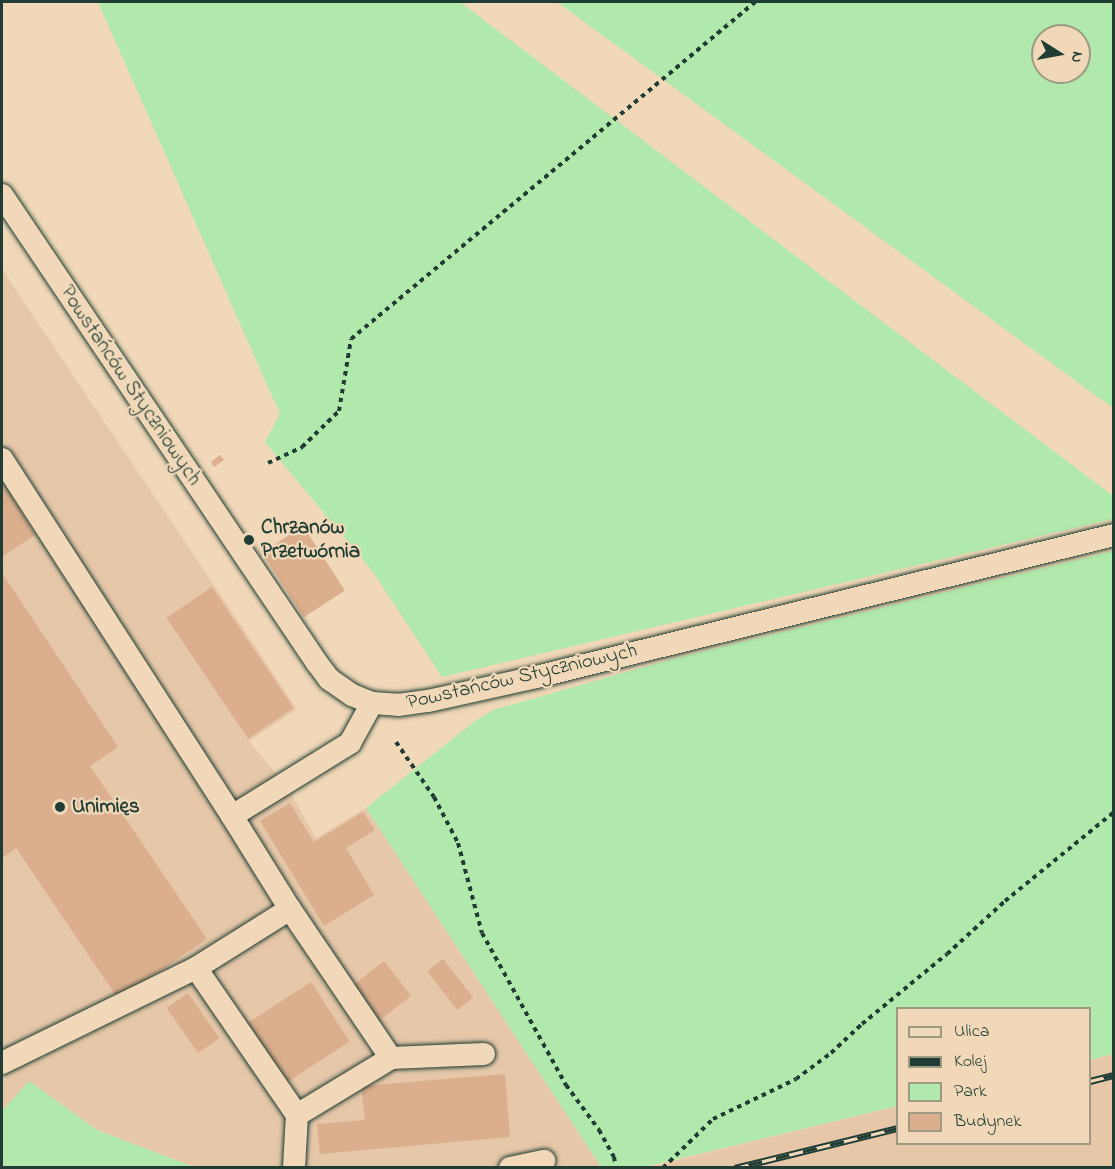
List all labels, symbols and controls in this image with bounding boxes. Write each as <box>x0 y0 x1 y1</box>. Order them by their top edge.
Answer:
north arrow <box>1031 24 1091 84</box>
text: N <box>1064 49 1090 65</box>
street label: Powstańców Styczniowych <box>54 281 206 491</box>
place label: Chrzanów Przetwórnia <box>261 515 360 565</box>
marker: Chrzanów Przetwórnia <box>242 533 256 547</box>
street label: Powstańców Styczniowych <box>404 638 640 716</box>
place label: Unimięs <box>72 794 140 820</box>
marker: Unimięs <box>53 800 67 814</box>
legend <box>896 1007 1091 1145</box>
text: Ulica <box>954 1019 989 1045</box>
text: Kolej <box>954 1049 986 1075</box>
text: Park <box>954 1079 987 1105</box>
text: Budynek <box>954 1109 1021 1135</box>

